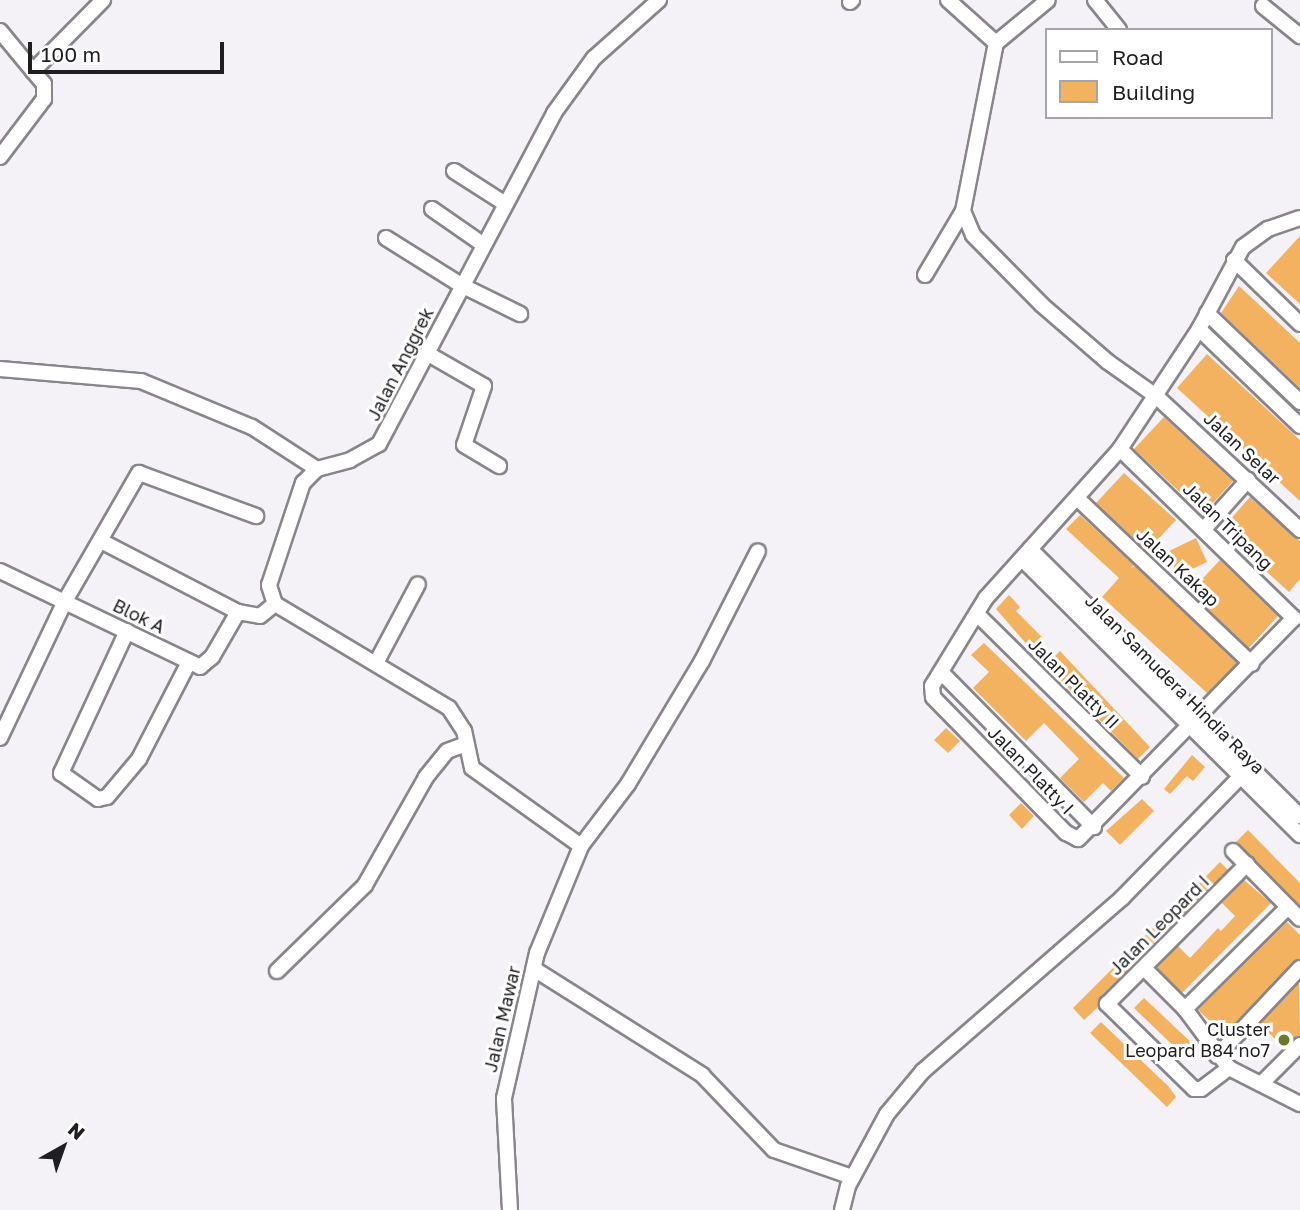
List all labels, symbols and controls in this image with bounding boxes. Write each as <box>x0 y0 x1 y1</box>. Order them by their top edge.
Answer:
scale bar <box>32 28 228 72</box>
legend <box>1044 28 1272 119</box>
text: 100 m <box>41 41 101 67</box>
text: Road <box>1112 44 1163 70</box>
text: Building <box>1112 79 1195 105</box>
street label: Jalan Anggrek <box>362 304 438 424</box>
street label: Jalan Selar <box>1199 407 1285 489</box>
street label: Jalan Tripang <box>1179 478 1277 574</box>
street label: Jalan Kakap <box>1132 523 1224 611</box>
street label: Jalan Samudera Hindia Raya <box>1081 590 1269 778</box>
street label: Blok A <box>109 594 169 638</box>
street label: Jalan Platty II <box>1024 633 1124 733</box>
street label: Jalan Platty I <box>984 721 1078 819</box>
street label: Jalan Leopard I <box>1105 871 1213 979</box>
street label: Jalan Mawar <box>479 964 525 1074</box>
place label: Cluster Leopard B84 no7 <box>1125 1019 1270 1062</box>
marker: Cluster Leopard B84 no7 <box>1276 1032 1292 1048</box>
north arrow <box>28 1112 98 1182</box>
text: N <box>64 1117 90 1144</box>

